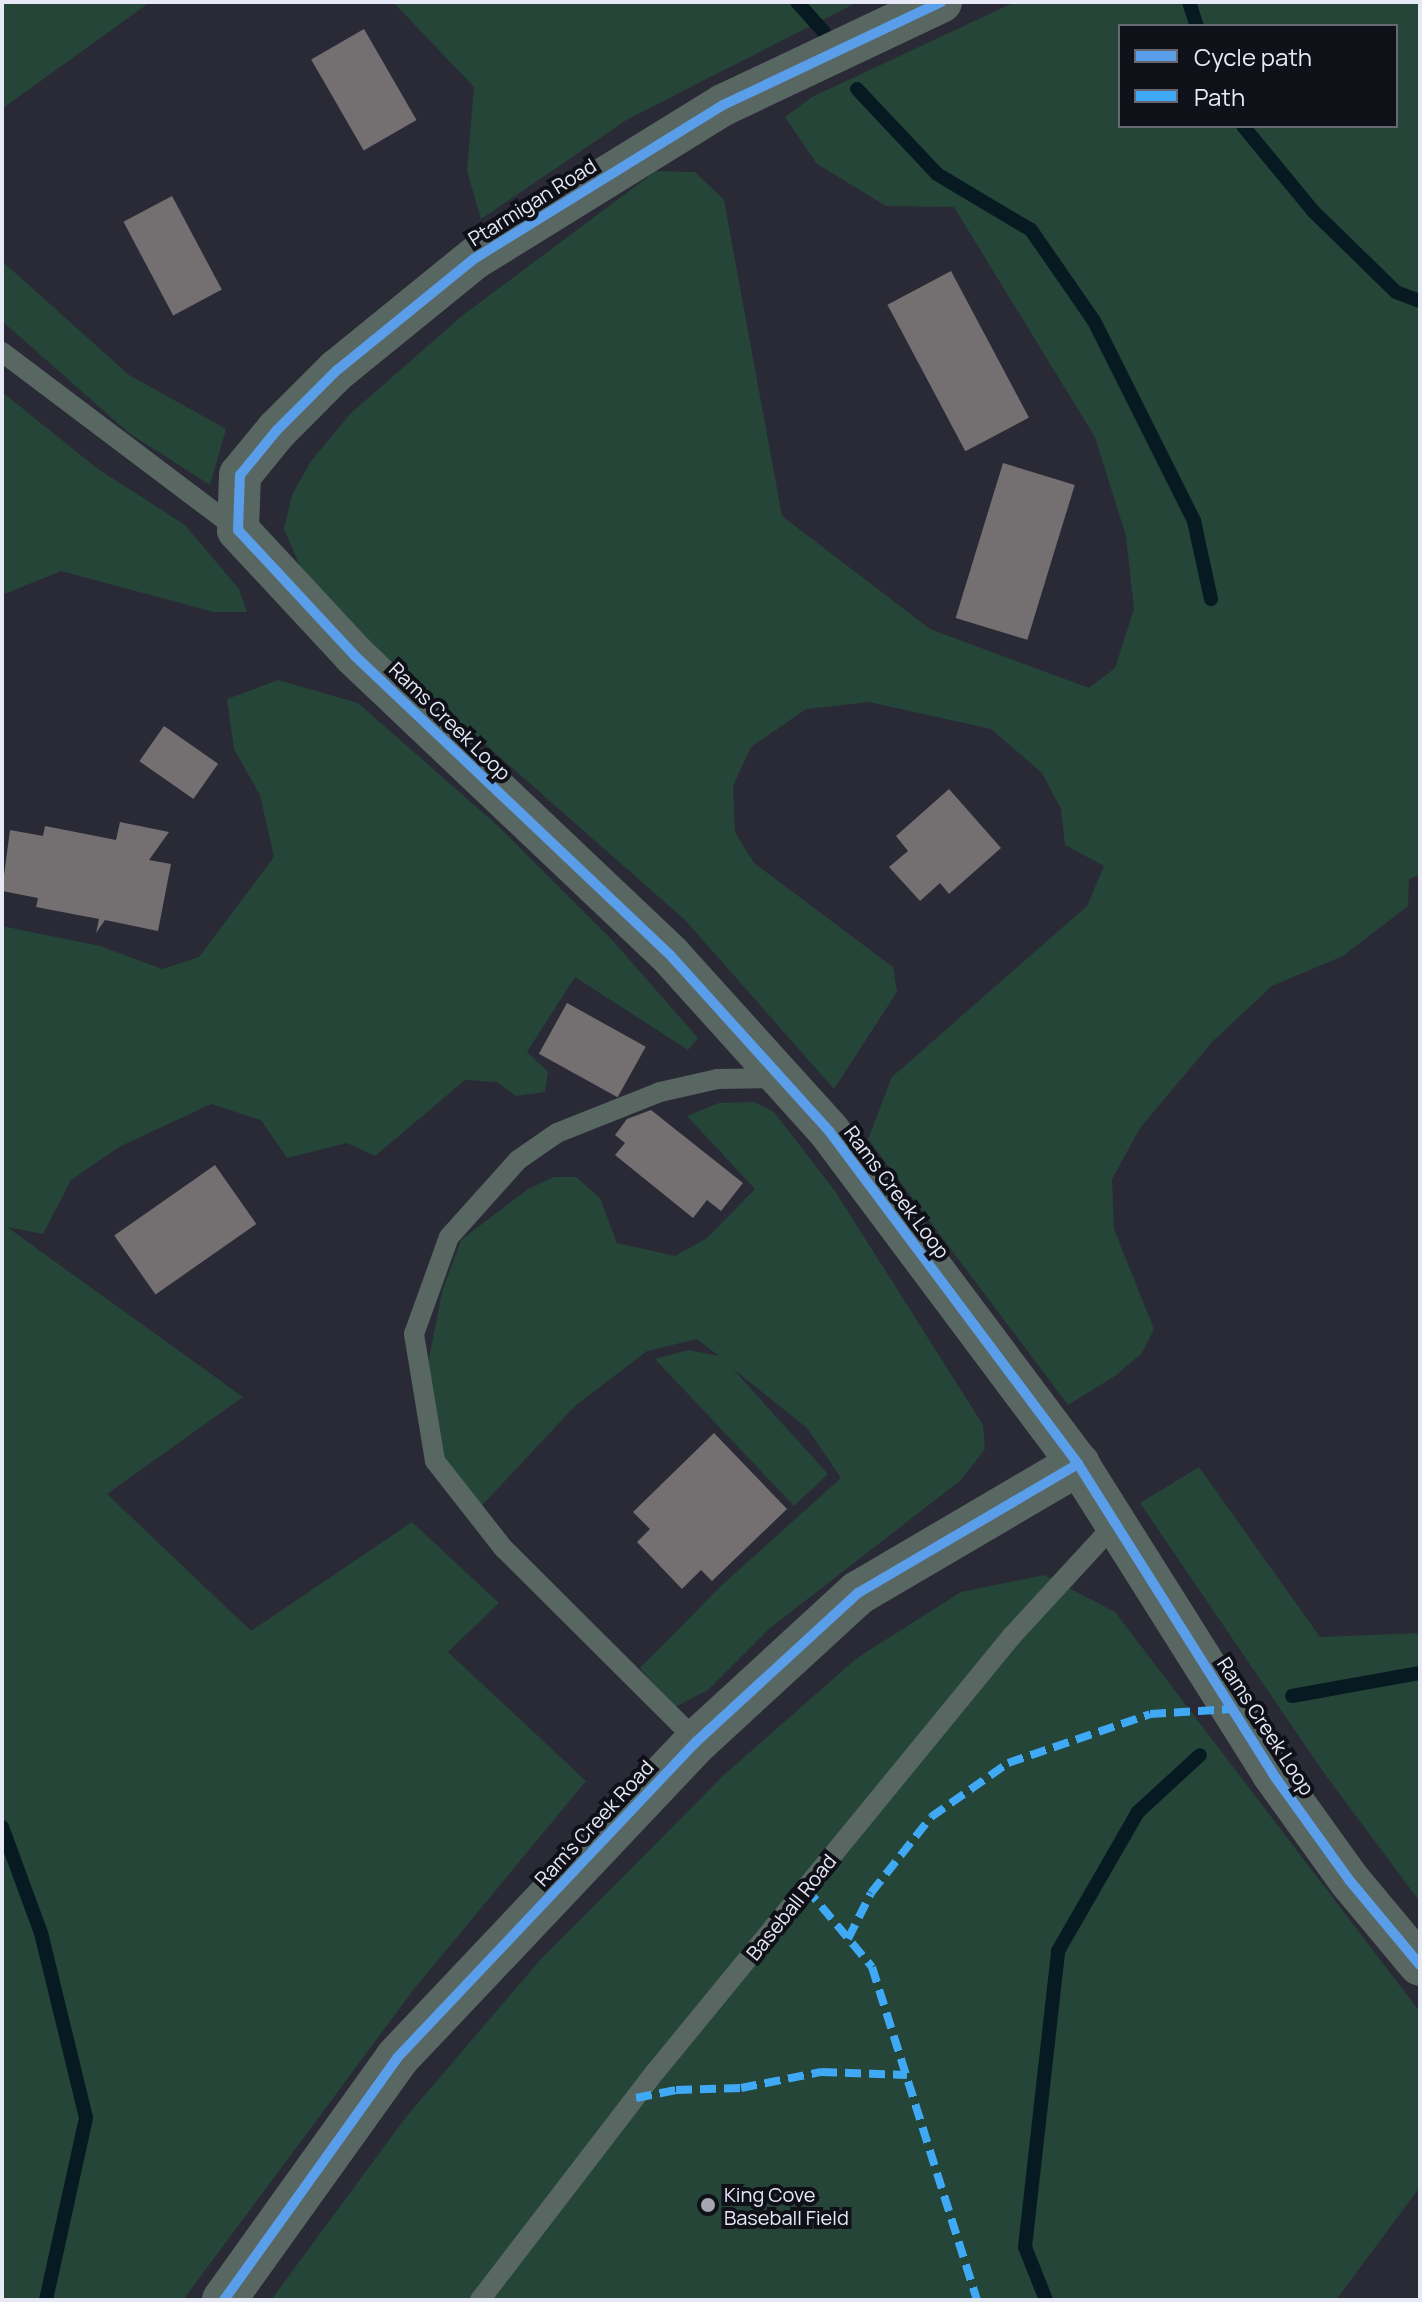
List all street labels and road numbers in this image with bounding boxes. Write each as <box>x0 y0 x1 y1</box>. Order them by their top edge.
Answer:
street label: Ptarmigan Road <box>464 153 600 251</box>
street label: Rams Creek Loop <box>384 657 516 785</box>
street label: Rams Creek Loop <box>839 1121 955 1263</box>
street label: Rams Creek Loop <box>1212 1653 1320 1799</box>
street label: Ram's Creek Road <box>530 1755 658 1891</box>
street label: Baseball Road <box>741 1849 841 1965</box>

